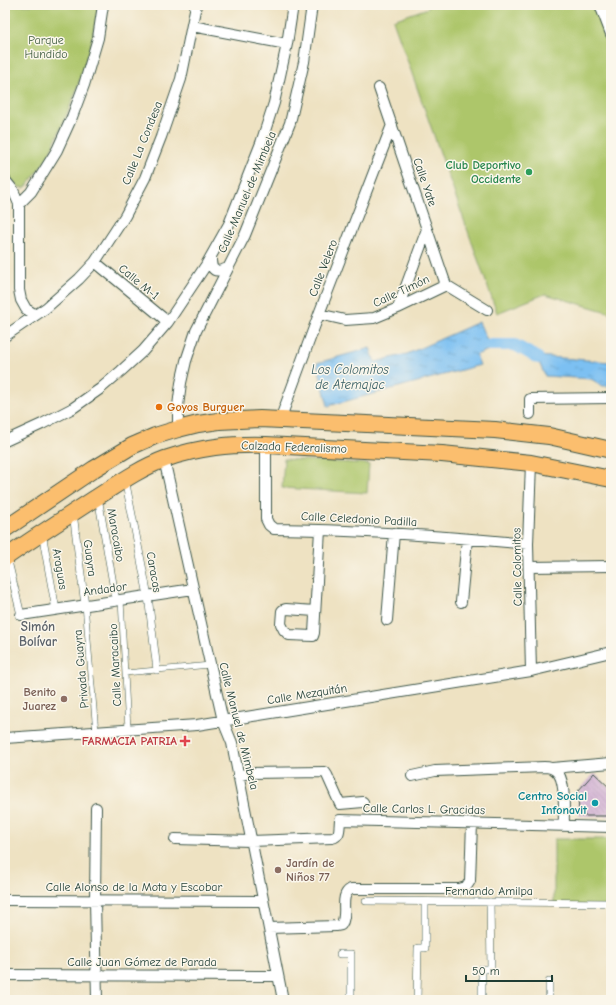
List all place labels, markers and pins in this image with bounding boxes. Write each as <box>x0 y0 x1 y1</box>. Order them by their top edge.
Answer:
place label: Club Deportivo Occidente <box>446 158 521 186</box>
marker: Club Deportivo Occidente <box>524 167 534 177</box>
place label: Goyos Burguer <box>167 400 244 414</box>
marker: Goyos Burguer <box>154 402 164 412</box>
place label: Benito Juarez <box>23 685 57 713</box>
marker: Benito Juarez <box>59 694 69 704</box>
place label: FARMACIA PATRIA <box>82 734 177 748</box>
marker: FARMACIA PATRIA <box>180 736 190 746</box>
place label: Centro Social Infonavit <box>518 789 588 817</box>
marker: Centro Social Infonavit <box>590 798 600 808</box>
place label: Jardín de Niños 77 <box>286 856 334 884</box>
marker: Jardín de Niños 77 <box>273 865 283 875</box>

